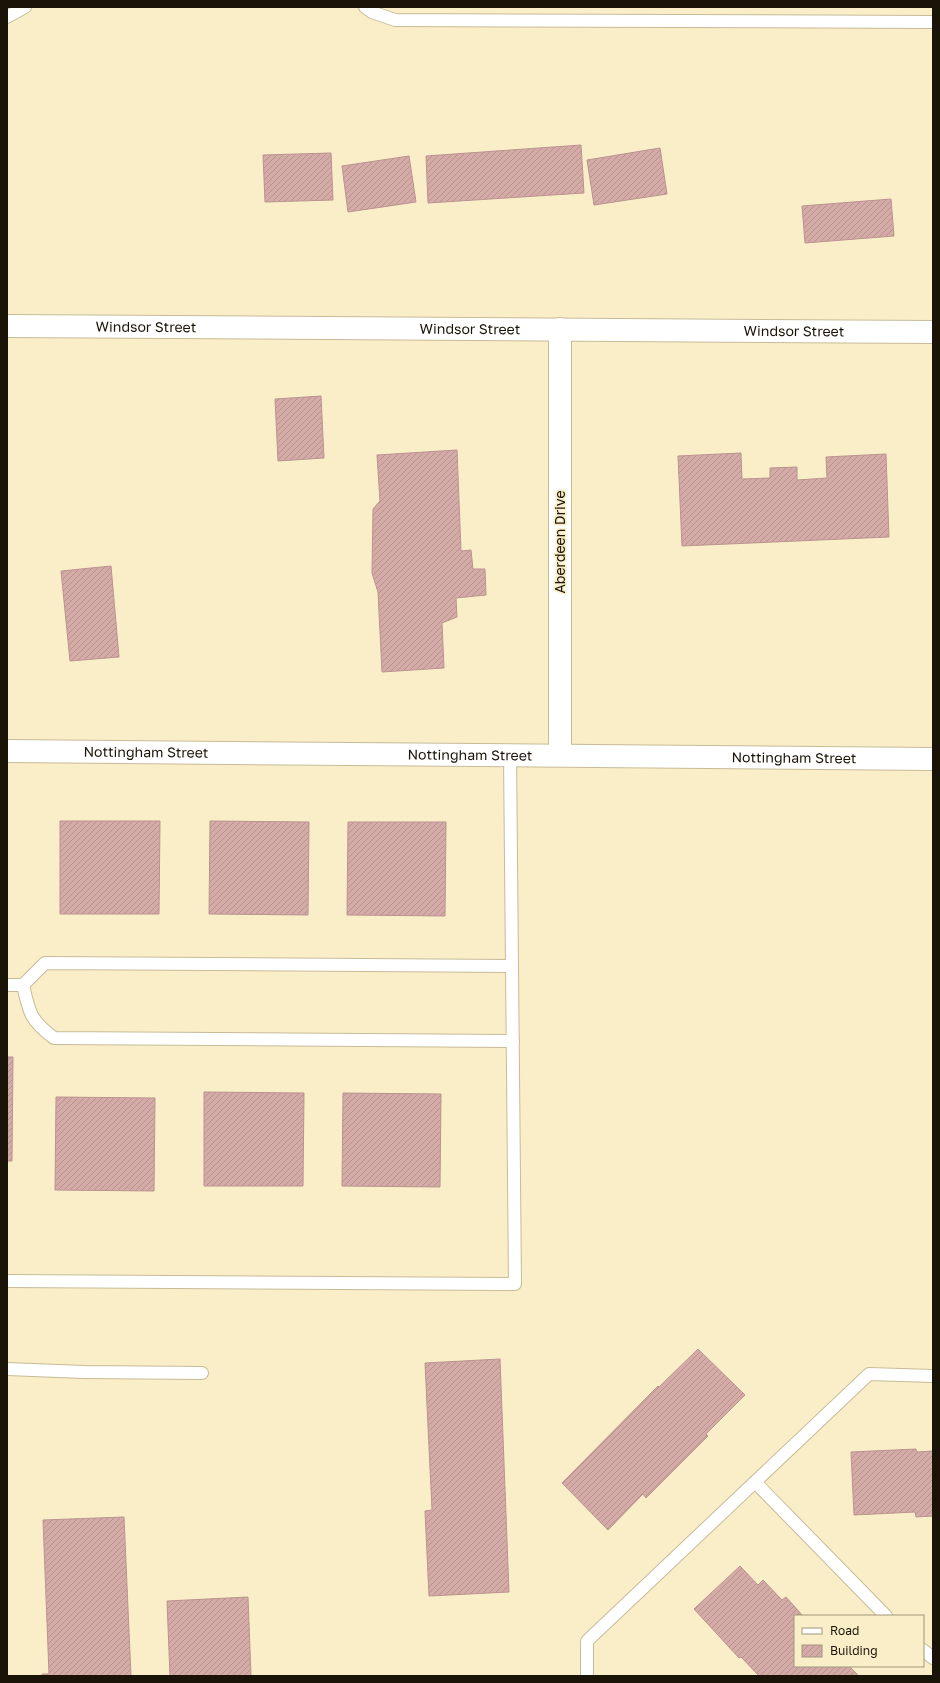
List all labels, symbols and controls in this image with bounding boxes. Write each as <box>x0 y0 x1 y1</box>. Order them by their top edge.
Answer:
street label: Windsor Street <box>96 318 196 335</box>
street label: Windsor Street <box>420 320 520 337</box>
street label: Windsor Street <box>744 322 844 339</box>
street label: Aberdeen Drive <box>551 490 568 594</box>
street label: Nottingham Street <box>83 743 209 761</box>
street label: Nottingham Street <box>407 745 533 764</box>
street label: Nottingham Street <box>731 748 857 766</box>
legend <box>794 1615 924 1667</box>
text: Road <box>830 1623 859 1638</box>
text: Building <box>830 1643 878 1658</box>

